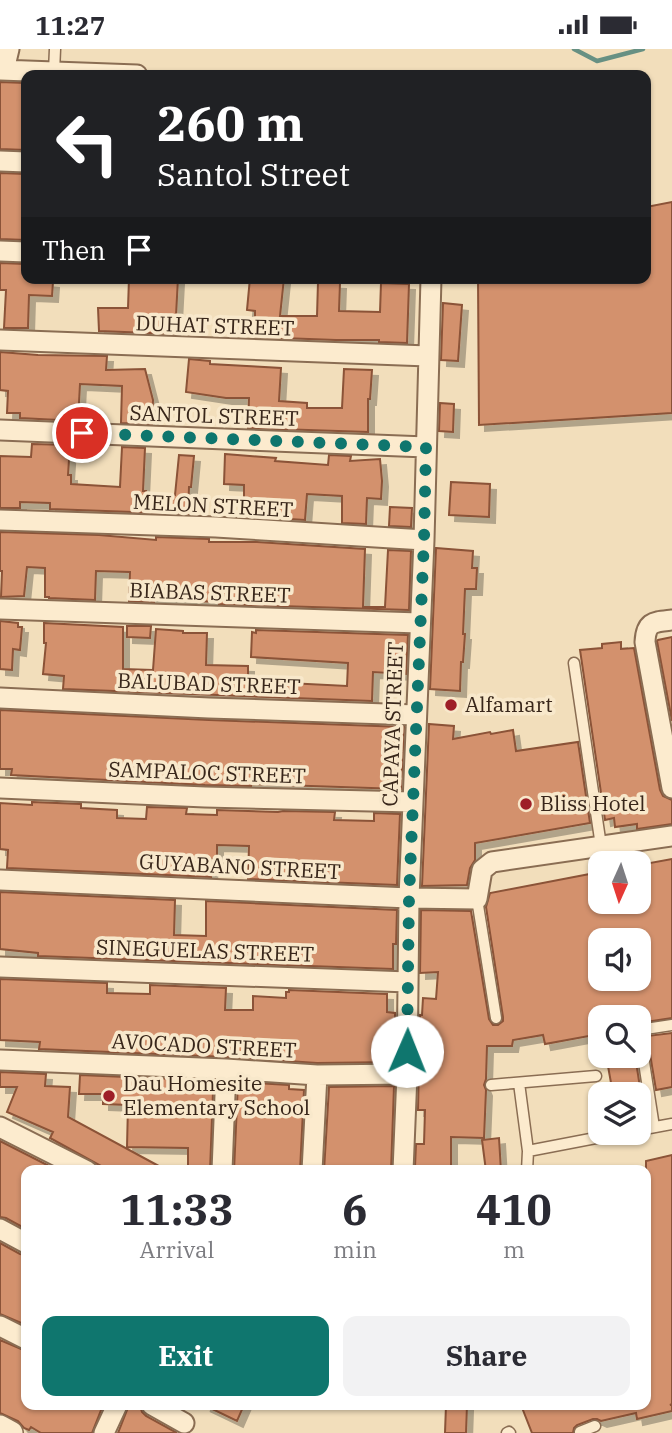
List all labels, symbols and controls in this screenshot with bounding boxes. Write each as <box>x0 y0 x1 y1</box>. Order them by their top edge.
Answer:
text: 11:27 <box>35 8 105 42</box>
text: 260 m <box>157 91 304 154</box>
icon: left <box>42 98 133 189</box>
text: Santol Street <box>157 153 350 195</box>
icon: arrive <box>120 231 158 269</box>
text: Then <box>42 233 106 267</box>
street label: DUHAT STREET <box>135 308 295 342</box>
street label: SANTOL STREET <box>129 398 299 432</box>
pin <box>52 403 112 463</box>
icon: arrive <box>63 414 101 452</box>
street label: MELON STREET <box>132 487 294 523</box>
street label: BIABAS STREET <box>129 575 291 609</box>
street label: CAPAYA STREET <box>375 641 409 807</box>
street label: BALUBAD STREET <box>117 666 301 700</box>
place label: Alfamart <box>465 690 553 718</box>
marker: Alfamart <box>443 697 459 713</box>
street label: SAMPALOC STREET <box>108 755 306 789</box>
place label: Bliss Hotel <box>540 789 646 817</box>
marker: Bliss Hotel <box>518 796 534 812</box>
street label: GUYABANO STREET <box>138 847 342 885</box>
north arrow <box>588 851 651 913</box>
map controls <box>588 851 651 1145</box>
button: sound <box>588 928 651 991</box>
street label: SINEGUELAS STREET <box>95 932 315 968</box>
button: search <box>588 1005 651 1068</box>
position arrow <box>370 1014 444 1088</box>
street label: AVOCADO STREET <box>111 1026 297 1064</box>
place label: Dau Homesite Elementary School <box>123 1069 310 1121</box>
button: layers <box>588 1082 651 1145</box>
marker: Dau Homesite Elementary School <box>101 1088 117 1104</box>
text: 11:33 <box>120 1182 234 1237</box>
text: 6 <box>342 1182 368 1237</box>
text: 410 <box>476 1182 552 1237</box>
text: Arrival <box>140 1234 214 1264</box>
text: min <box>333 1234 377 1264</box>
text: m <box>503 1234 525 1264</box>
button: Exit <box>42 1316 329 1396</box>
button: Share <box>343 1316 630 1396</box>

